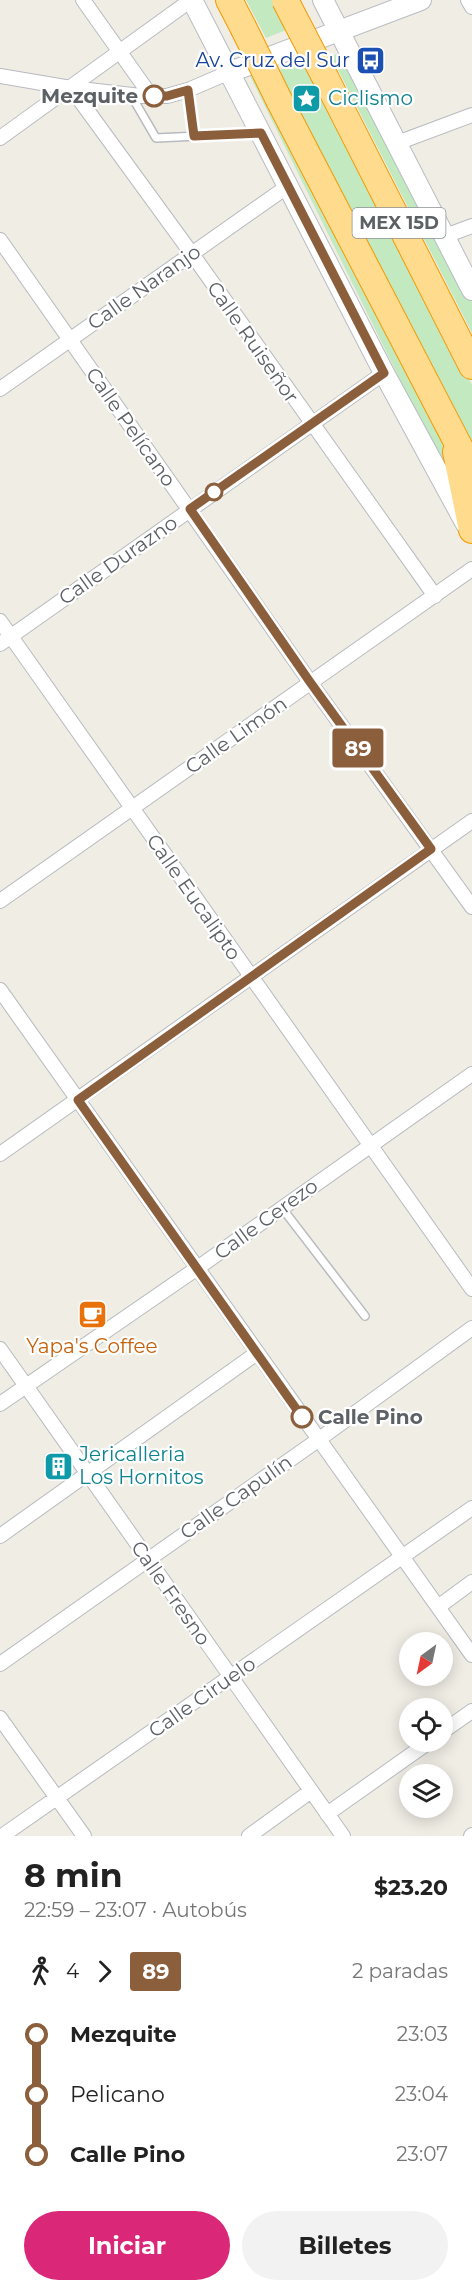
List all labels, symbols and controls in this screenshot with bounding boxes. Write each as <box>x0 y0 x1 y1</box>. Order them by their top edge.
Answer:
bus stop icon: Av. Cruz del Sur <box>355 44 387 76</box>
place label: Av. Cruz del Sur <box>195 48 350 72</box>
place icon: Ciclismo <box>291 82 323 114</box>
place label: Mezquite <box>41 84 138 108</box>
marker: Mezquite <box>143 85 165 107</box>
place label: Ciclismo <box>328 86 413 110</box>
road number: MEX 15D <box>352 208 446 238</box>
street label: Calle Naranjo <box>83 239 205 335</box>
street label: Calle Ruiseñor <box>202 277 304 407</box>
street label: Calle Pelícano <box>81 363 181 491</box>
unlabelled marker <box>205 483 223 501</box>
street label: Calle Durazno <box>54 510 182 610</box>
street label: Calle Limón <box>181 691 291 779</box>
line badge: 89 <box>331 728 385 768</box>
text: 89 <box>344 736 372 761</box>
street label: Calle Eucalipto <box>142 829 246 965</box>
street label: Calle Cerezo <box>210 1173 322 1265</box>
cafe icon: Yapa's Coffee <box>76 1299 108 1331</box>
place label: Yapa's Coffee <box>26 1334 158 1358</box>
place label: Calle Pino <box>318 1405 423 1429</box>
marker: Calle Pino <box>291 1406 313 1428</box>
place label: Jericalleria Los Hornitos <box>78 1442 204 1489</box>
building icon: Jericalleria Los Hornitos <box>42 1450 74 1482</box>
street label: Calle Capulín <box>175 1450 297 1544</box>
street label: Calle Fresno <box>126 1536 216 1650</box>
north arrow <box>399 1632 453 1686</box>
map controls <box>399 1632 453 1818</box>
street label: Calle Ciruelo <box>144 1651 260 1743</box>
button: locate <box>399 1698 453 1752</box>
button: layers <box>399 1764 453 1818</box>
text: 8 min <box>24 1855 122 1895</box>
text: $23.20 <box>374 1874 448 1901</box>
text: 22:59 – 23:07 · Autobús <box>24 1898 247 1922</box>
icon: walk <box>24 1955 57 1988</box>
icon: forward <box>88 1955 121 1988</box>
text: 4 <box>66 1959 79 1983</box>
text: 89 <box>142 1959 169 1984</box>
text: 2 paradas <box>352 1959 448 1983</box>
text: Mezquite <box>70 2021 177 2048</box>
text: 23:03 <box>397 2022 448 2046</box>
text: Pelicano <box>70 2081 165 2108</box>
text: 23:04 <box>395 2082 448 2106</box>
text: Calle Pino <box>70 2141 185 2168</box>
text: 23:07 <box>396 2142 448 2166</box>
button: Iniciar <box>24 2211 230 2280</box>
button: Billetes <box>242 2211 448 2280</box>

